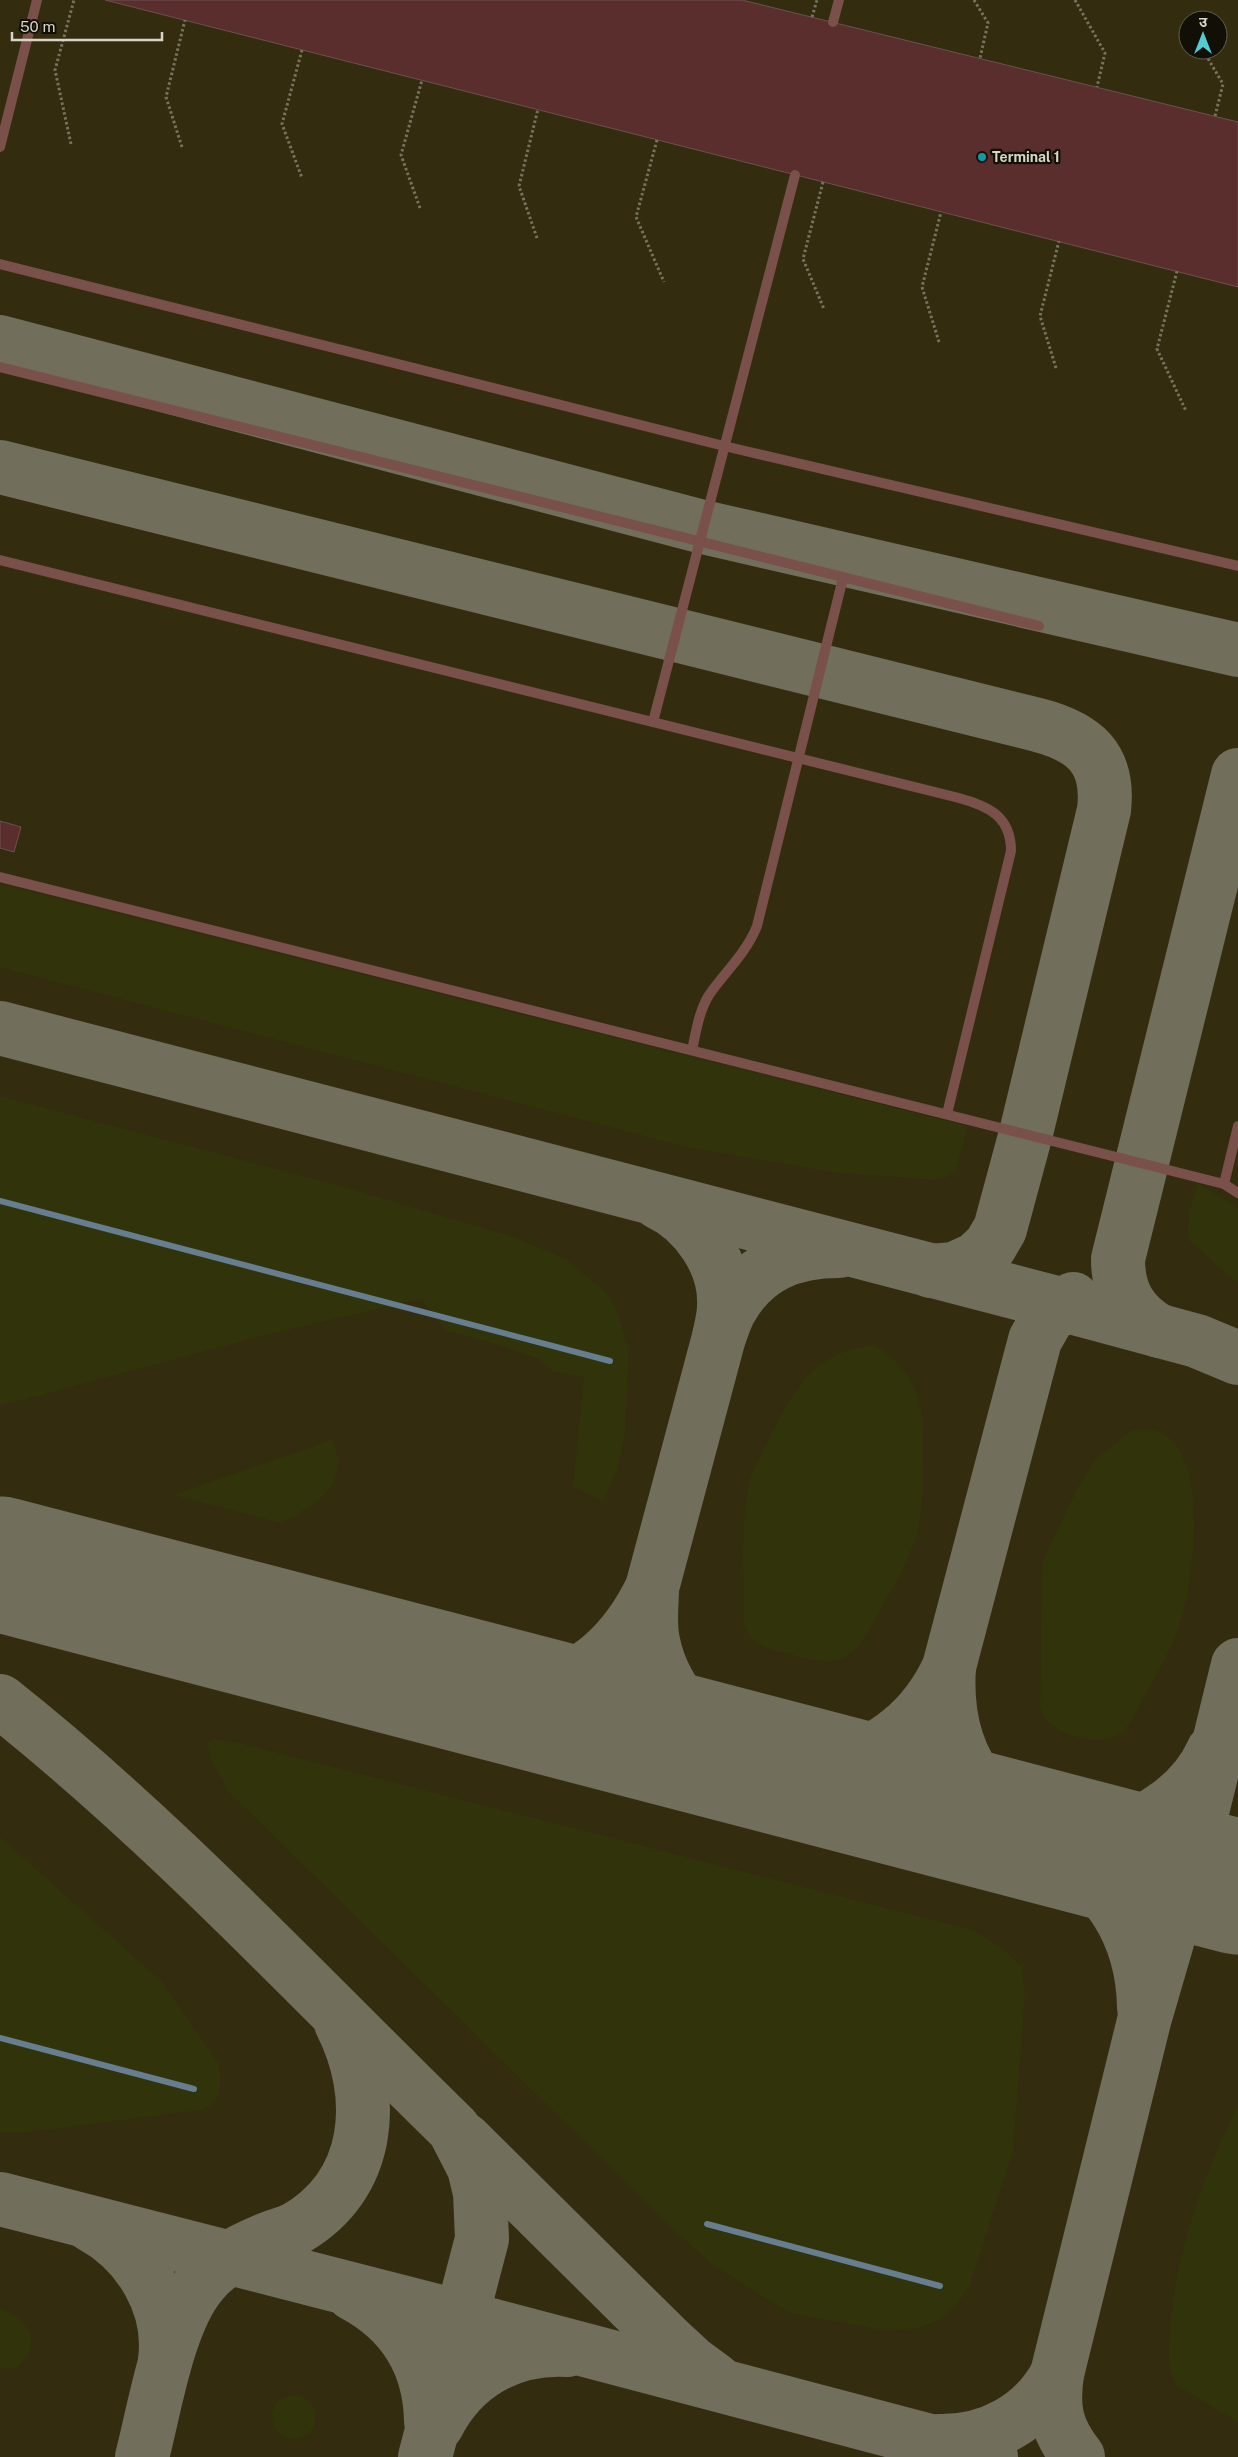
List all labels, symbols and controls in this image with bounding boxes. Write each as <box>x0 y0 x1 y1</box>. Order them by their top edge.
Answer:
scale bar <box>12 10 162 42</box>
north arrow <box>1178 10 1228 60</box>
text: उ <box>1199 14 1208 30</box>
text: 50 m <box>20 18 55 35</box>
place label: Terminal 1 <box>992 149 1060 165</box>
marker: Terminal 1 <box>976 151 988 163</box>

